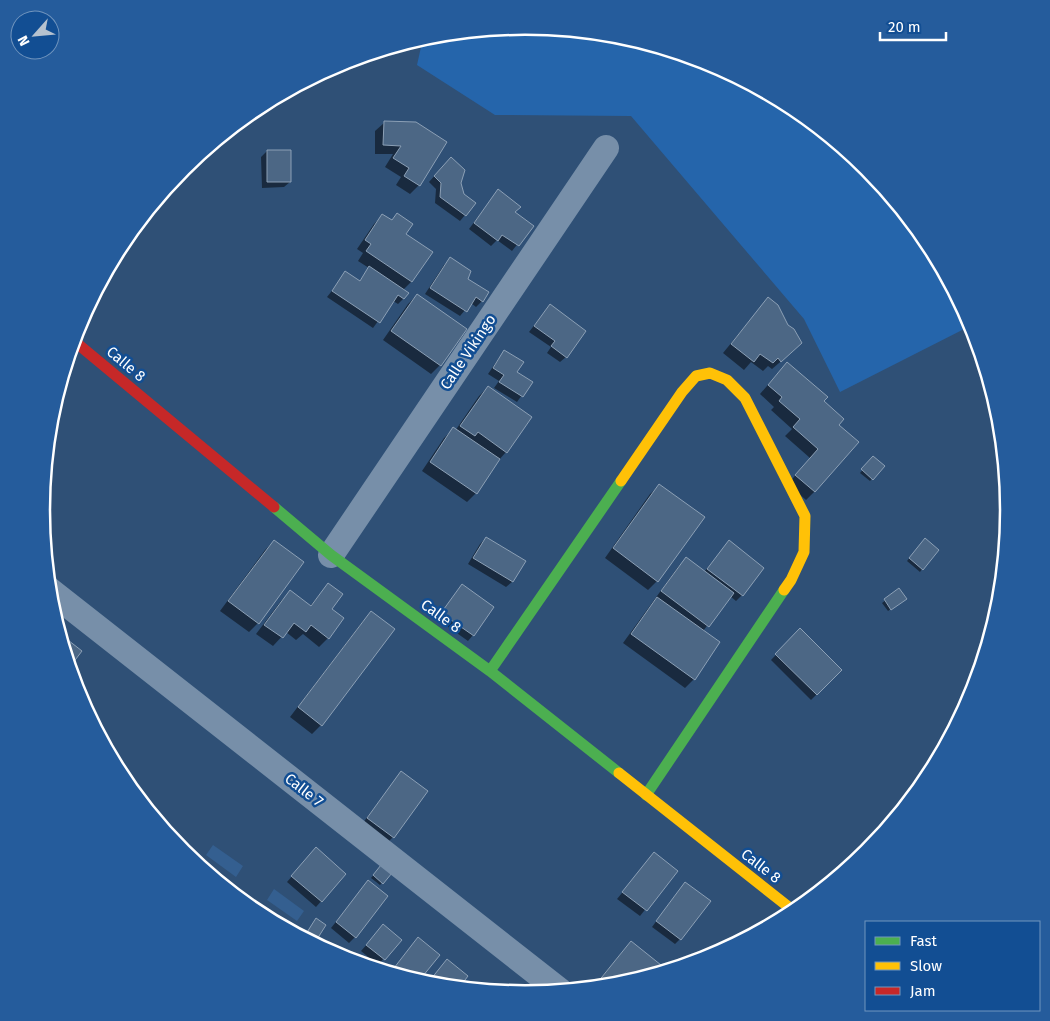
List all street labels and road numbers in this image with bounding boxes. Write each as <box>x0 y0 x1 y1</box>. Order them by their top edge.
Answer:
street label: Calle Vikingo <box>436 311 500 393</box>
street label: Calle 8 <box>103 343 149 385</box>
street label: Calle 8 <box>417 595 465 637</box>
street label: Calle 7 <box>281 769 327 811</box>
street label: Calle 8 <box>738 845 784 887</box>

